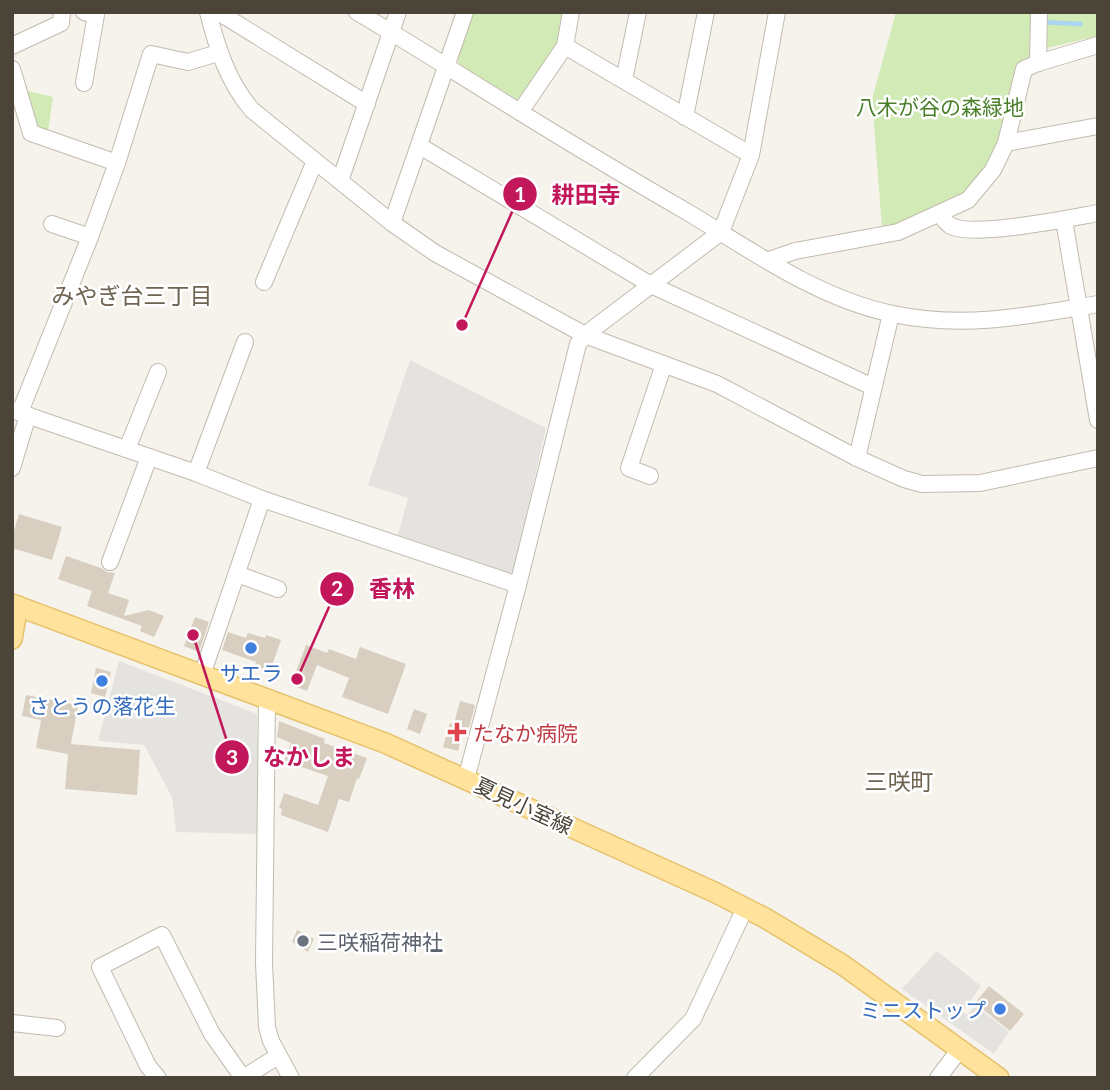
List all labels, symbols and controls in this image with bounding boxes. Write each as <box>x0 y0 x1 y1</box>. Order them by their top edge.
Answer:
park label: 八木が谷の森緑地 <box>856 94 1024 119</box>
callout: 耕田寺 <box>502 172 634 216</box>
text: 耕田寺 <box>552 180 621 208</box>
text: 1 <box>514 181 526 206</box>
district label: みやぎ台三丁目 <box>52 281 213 309</box>
callout: 香林 <box>320 567 429 611</box>
text: 香林 <box>369 574 415 602</box>
text: 2 <box>331 575 343 600</box>
marker: サエラ <box>243 640 259 656</box>
place label: サエラ <box>220 660 283 685</box>
marker: さとうの落花生 <box>94 673 110 689</box>
place label: さとうの落花生 <box>29 693 176 718</box>
place label: たなか病院 <box>473 720 578 745</box>
marker: たなか病院 <box>447 722 467 742</box>
callout: なかしま <box>214 735 369 779</box>
text: なかしま <box>263 742 355 770</box>
text: 3 <box>226 744 238 769</box>
district label: 三咲町 <box>865 767 934 795</box>
street label: 夏見小室線 <box>471 771 577 839</box>
place label: 三咲稲荷神社 <box>317 929 443 954</box>
marker: 三咲稲荷神社 <box>295 933 311 949</box>
place label: ミニストップ <box>860 997 986 1022</box>
marker: ミニストップ <box>992 1001 1008 1017</box>

